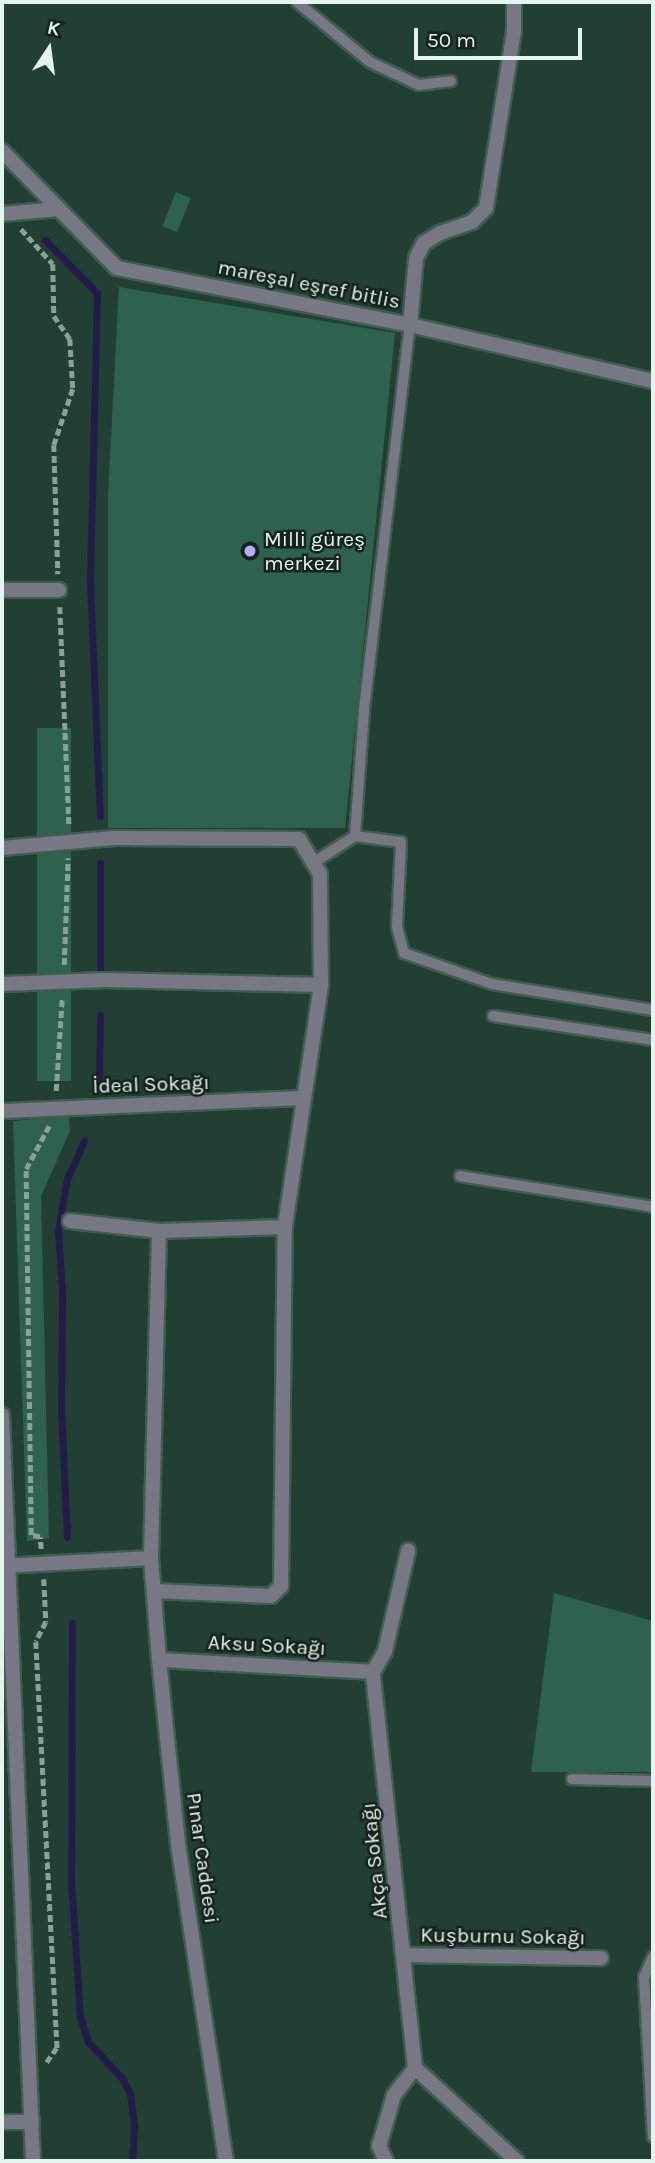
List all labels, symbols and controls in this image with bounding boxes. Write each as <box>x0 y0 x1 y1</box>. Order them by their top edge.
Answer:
north arrow <box>14 14 84 84</box>
scale bar <box>417 14 585 58</box>
text: K <box>45 16 62 41</box>
text: 50 m <box>427 28 476 52</box>
street label: mareşal eşref bitlis <box>216 254 402 314</box>
place label: Milli güreş merkezi <box>264 526 365 576</box>
marker: Milli güreş merkezi <box>242 543 258 559</box>
street label: İdeal Sokağı <box>92 1069 210 1099</box>
street label: Aksu Sokağı <box>207 1629 327 1661</box>
street label: Pınar Caddesi <box>181 1791 225 1925</box>
street label: Akça Sokağı <box>355 1802 393 1920</box>
street label: Kuşburnu Sokağı <box>420 1922 586 1950</box>

